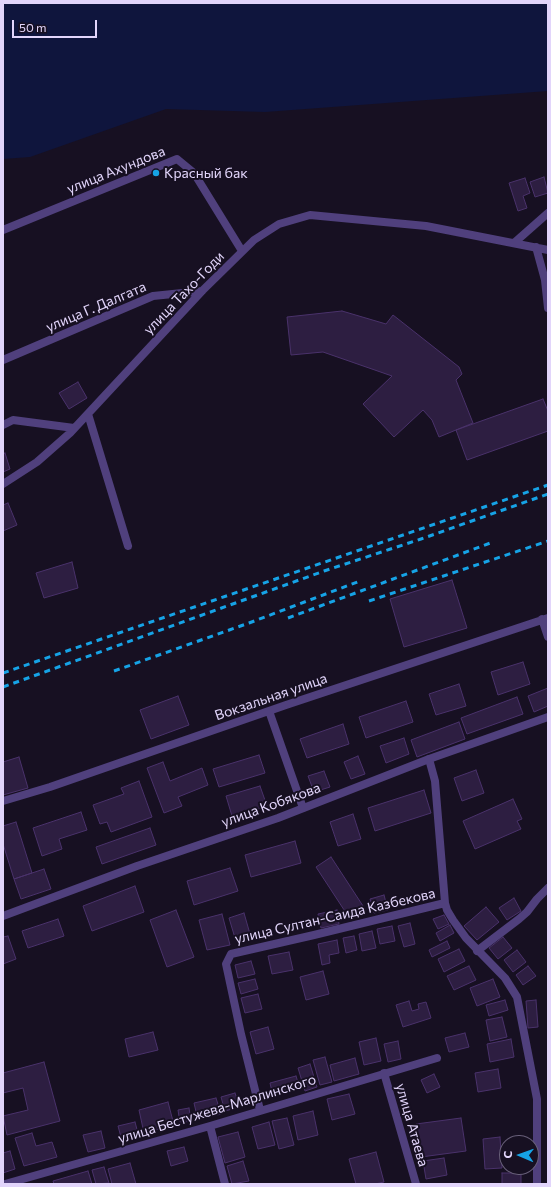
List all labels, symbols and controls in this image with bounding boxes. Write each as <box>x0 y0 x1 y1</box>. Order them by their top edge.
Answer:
scale bar <box>14 12 99 38</box>
text: 50 m <box>19 20 47 34</box>
street label: улица Ахундова <box>64 143 168 197</box>
place label: Красный бак <box>164 165 248 181</box>
marker: Красный бак <box>151 168 161 178</box>
street label: улица Тахо-Годи <box>140 248 228 338</box>
street label: улица Г. Далгата <box>43 278 149 336</box>
street label: Вокзальная улица <box>213 670 329 724</box>
street label: улица Кобякова <box>219 779 323 831</box>
street label: улица Султан-Саида Казбекова <box>233 885 437 947</box>
street label: улица Бестужева-Марлинского <box>116 1071 318 1147</box>
street label: улица Атаева <box>392 1081 432 1169</box>
north arrow <box>499 1135 539 1175</box>
text: С <box>501 1151 514 1159</box>

